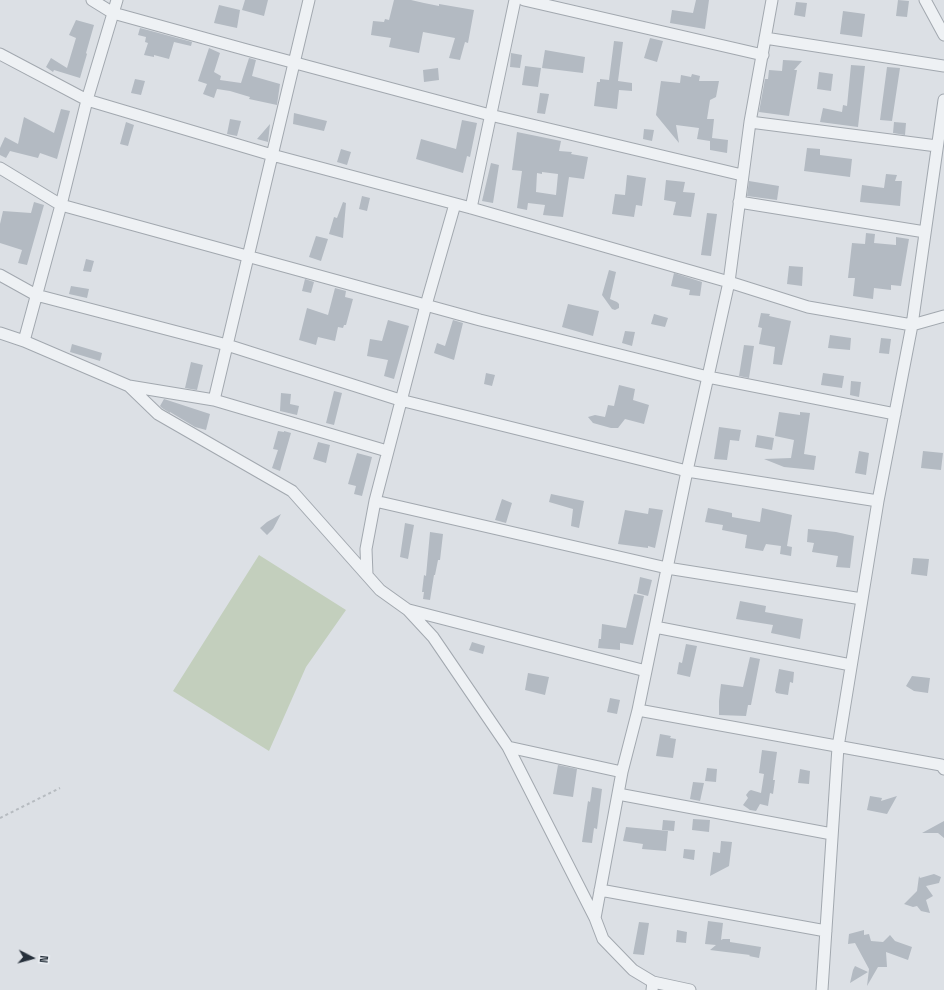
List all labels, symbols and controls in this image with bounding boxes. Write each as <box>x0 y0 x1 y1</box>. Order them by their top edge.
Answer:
north arrow <box>12 938 52 978</box>
text: N <box>37 955 51 964</box>

